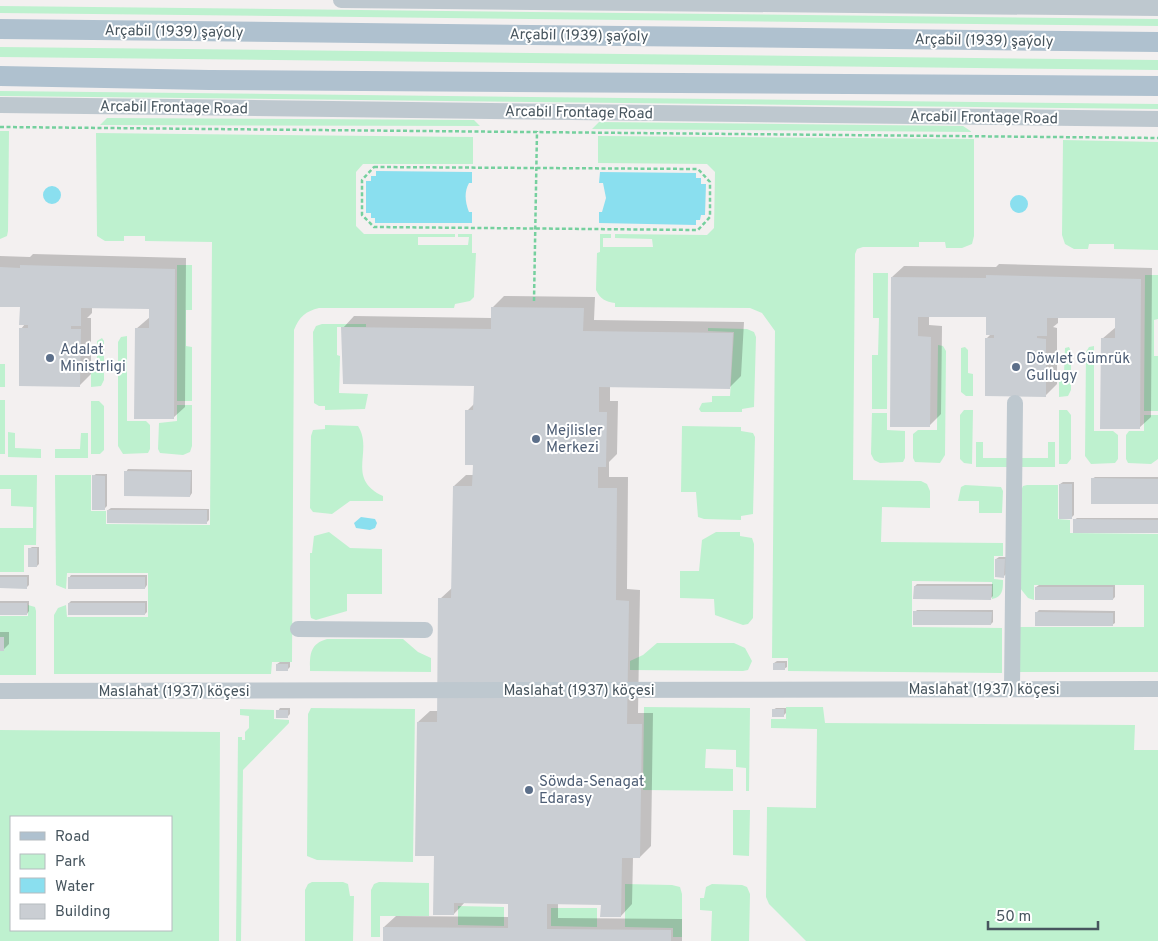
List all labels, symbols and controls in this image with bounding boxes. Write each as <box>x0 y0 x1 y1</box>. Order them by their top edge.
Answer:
street label: Arçabil (1939) şaýoly <box>104 22 244 43</box>
street label: Arçabil (1939) şaýoly <box>509 26 649 47</box>
street label: Arçabil (1939) şaýoly <box>914 31 1054 52</box>
street label: Arcabil Frontage Road <box>100 98 248 119</box>
street label: Arcabil Frontage Road <box>505 103 653 124</box>
street label: Arcabil Frontage Road <box>910 108 1058 129</box>
place label: Adalat Ministrligi <box>60 341 126 377</box>
place label: Döwlet Gümrük Gullugy <box>1026 350 1130 386</box>
marker: Adalat Ministrligi <box>44 352 56 364</box>
marker: Döwlet Gümrük Gullugy <box>1010 361 1022 373</box>
place label: Mejlisler Merkezi <box>546 422 603 458</box>
marker: Mejlisler Merkezi <box>530 433 542 445</box>
street label: Maslahat (1937) köçesi <box>908 681 1060 700</box>
street label: Maslahat (1937) köçesi <box>503 682 655 701</box>
street label: Maslahat (1937) köçesi <box>98 683 250 702</box>
place label: Söwda-Senagat Edarasy <box>539 773 644 809</box>
marker: Söwda-Senagat Edarasy <box>523 784 535 796</box>
legend <box>10 816 172 931</box>
text: Road <box>55 828 90 847</box>
text: Park <box>55 853 86 872</box>
text: Water <box>55 878 95 897</box>
scale bar <box>988 898 1098 930</box>
text: Building <box>55 903 110 922</box>
text: 50 m <box>996 908 1031 927</box>

